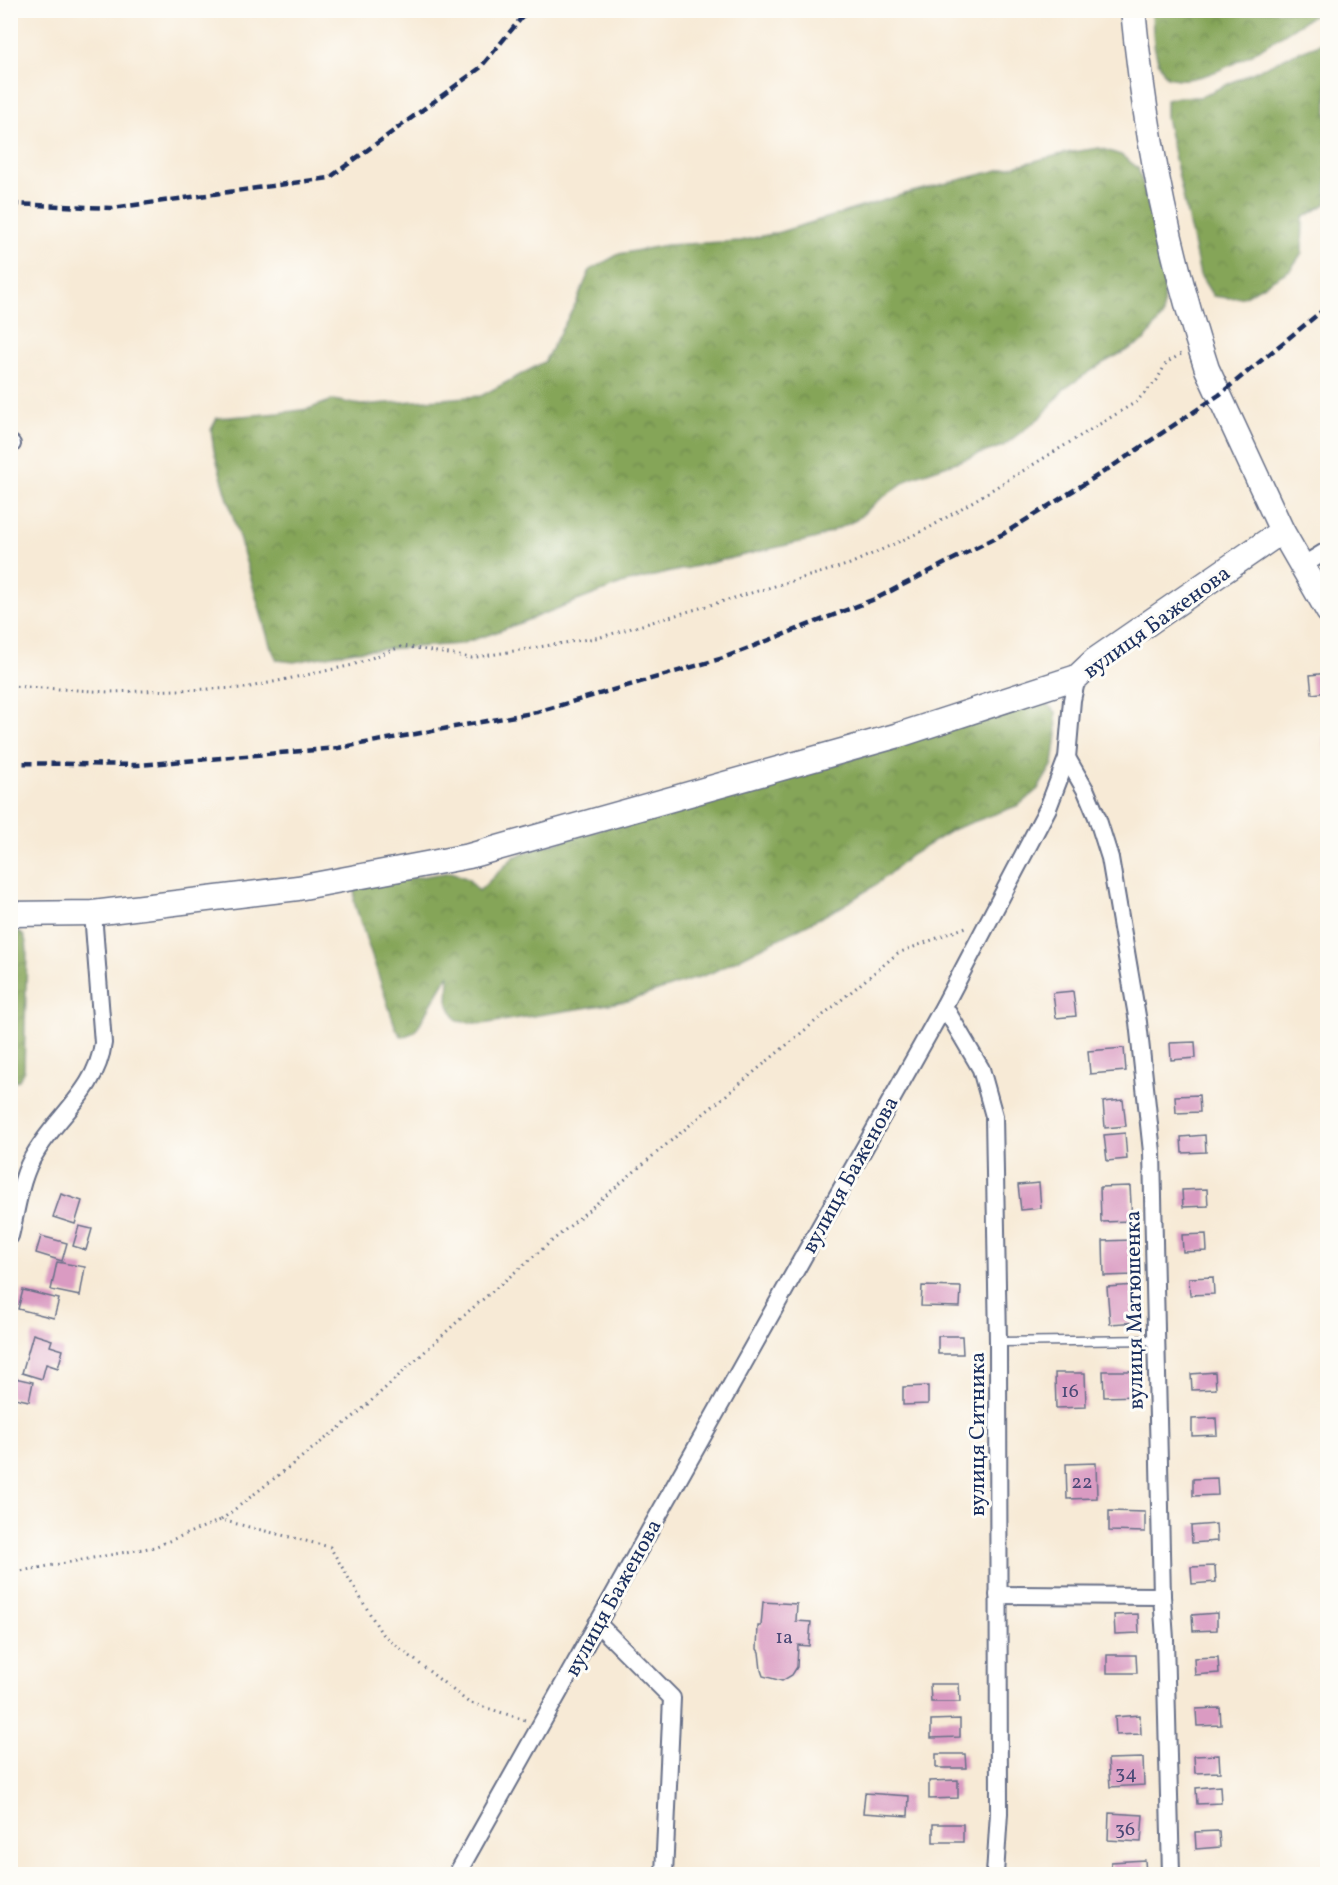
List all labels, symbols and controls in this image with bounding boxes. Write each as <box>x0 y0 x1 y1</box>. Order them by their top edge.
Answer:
street label: вулиця Баженова <box>1077 559 1238 687</box>
street label: вулиця Баженова <box>795 1091 907 1259</box>
street label: вулиця Матюшенка <box>1118 1210 1153 1410</box>
street label: вулиця Ситника <box>963 1352 994 1516</box>
house number: 16 <box>1061 1378 1079 1406</box>
house number: 22 <box>1071 1469 1093 1497</box>
street label: вулиця Баженова <box>558 1514 670 1682</box>
house number: 1а <box>775 1624 793 1652</box>
house number: 34 <box>1115 1760 1137 1788</box>
house number: 36 <box>1115 1816 1135 1844</box>

